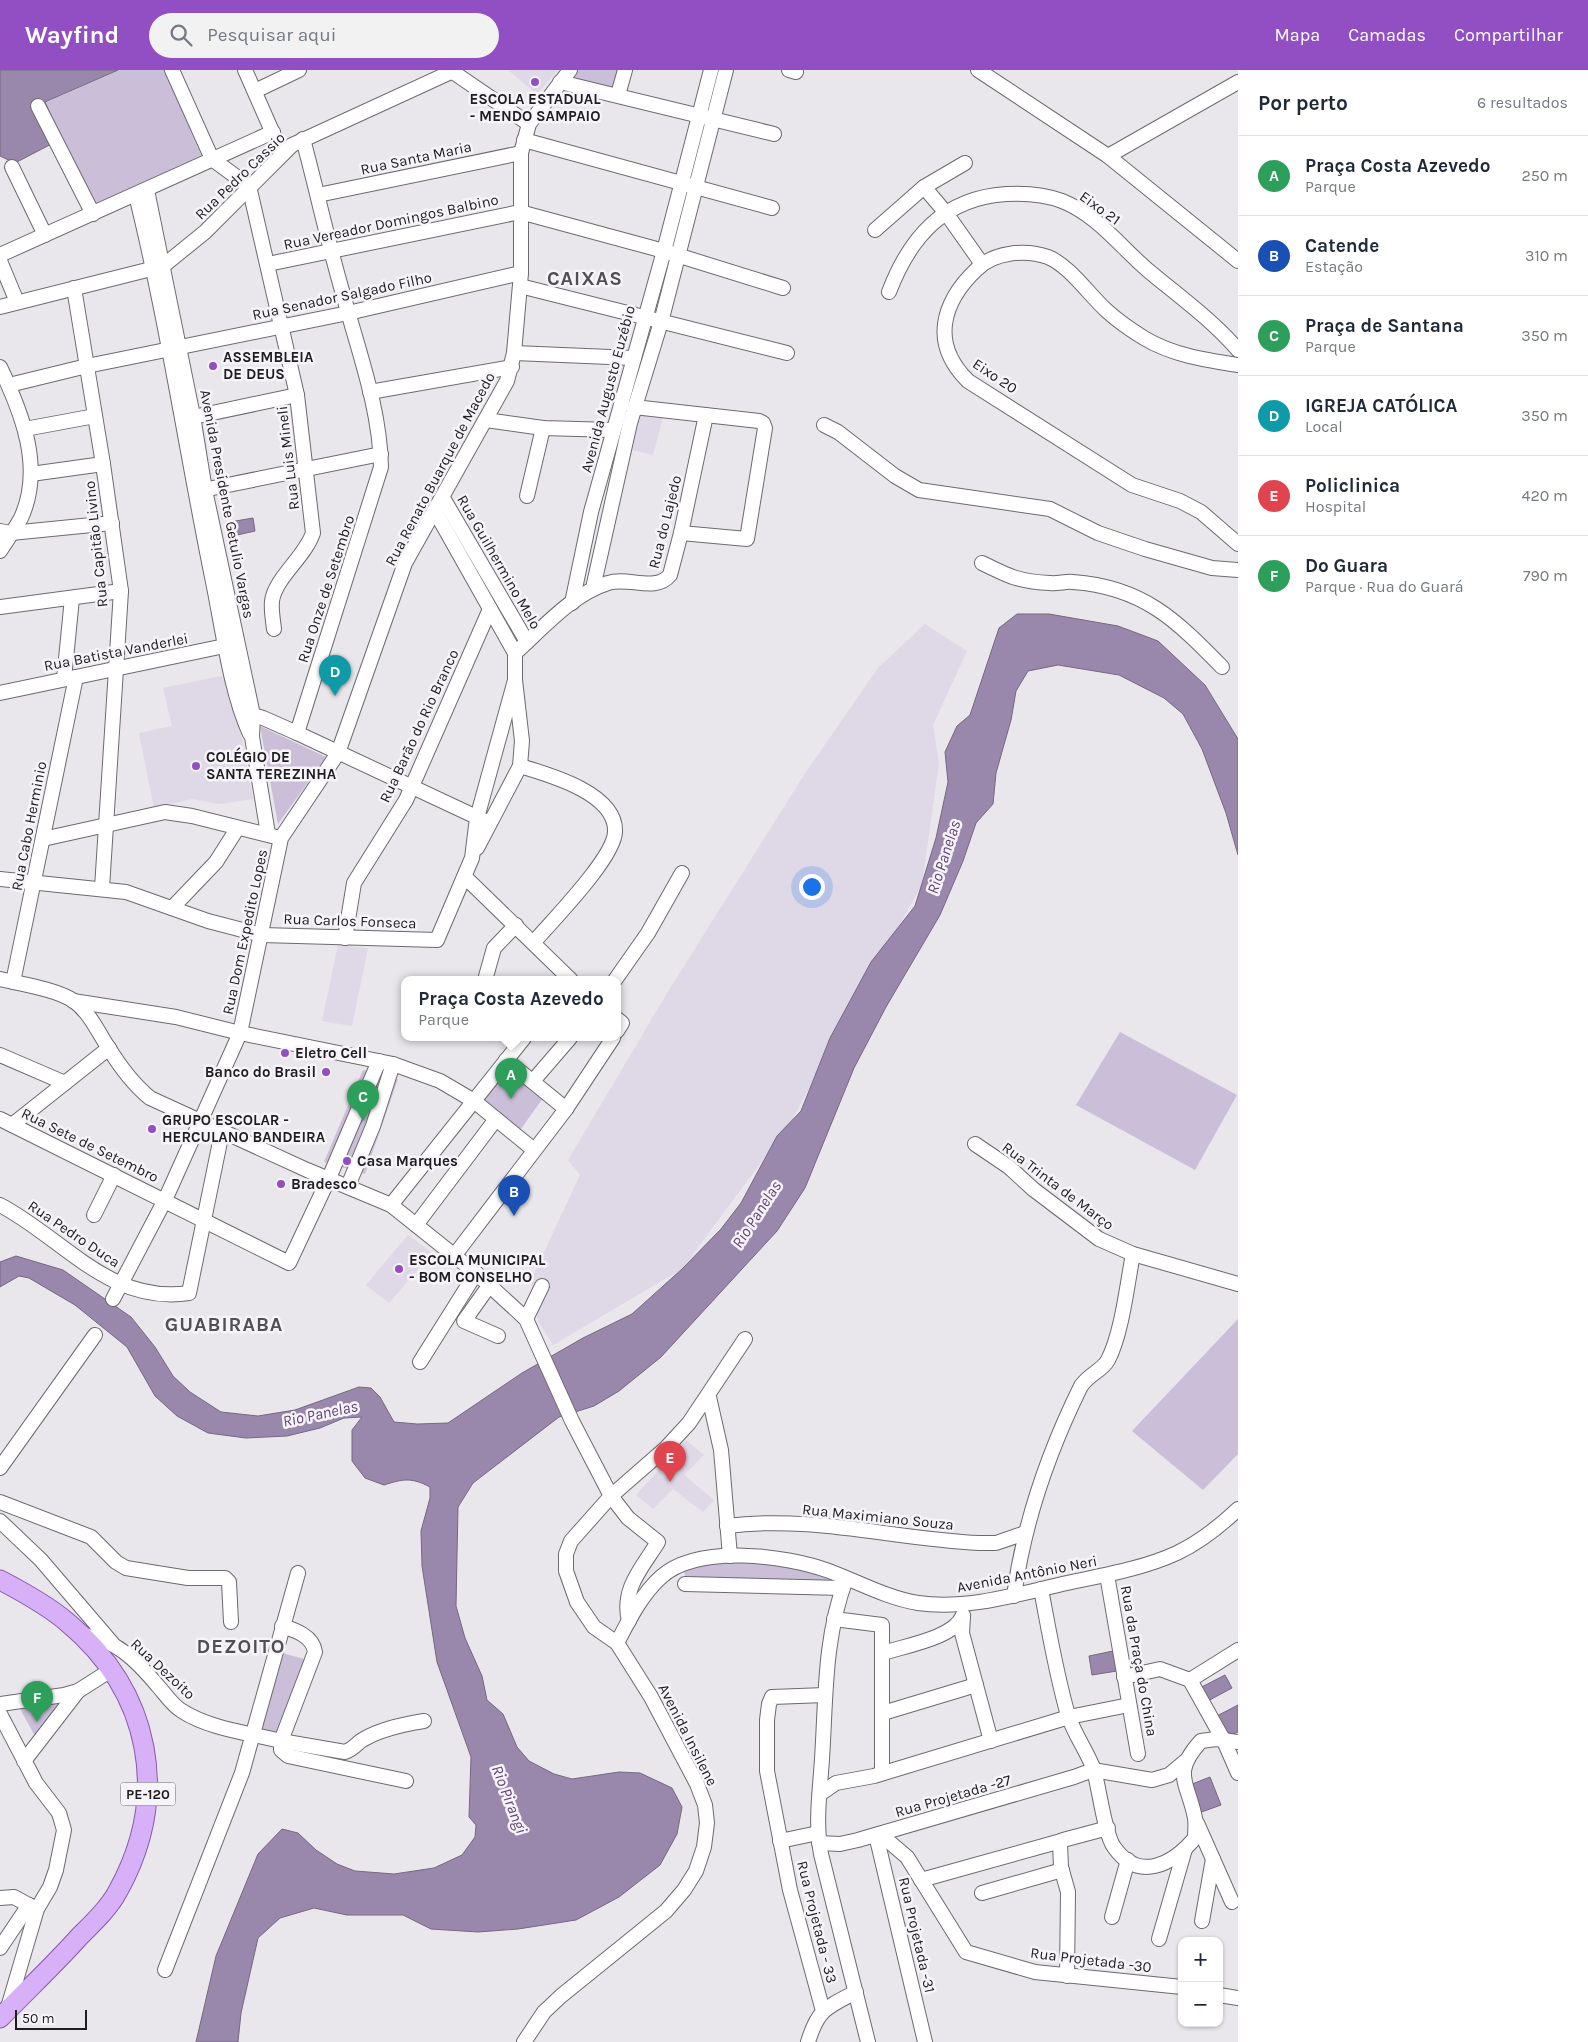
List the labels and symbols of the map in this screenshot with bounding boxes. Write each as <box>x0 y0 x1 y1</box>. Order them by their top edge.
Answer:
marker: ESCOLA ESTADUAL - MENDO SAMPAIO <box>529 76 541 88</box>
place label: ESCOLA ESTADUAL - MENDO SAMPAIO <box>469 90 601 125</box>
street label: Rua Pedro Cassio <box>191 129 289 223</box>
street label: Rua Santa Maria <box>359 137 473 179</box>
street label: Eixo 21 <box>1076 187 1124 229</box>
street label: Rua Vereador Domingos Balbino <box>282 190 500 254</box>
district label: CAIXAS <box>547 267 623 290</box>
street label: Rua Senador Salgado Filho <box>251 268 433 324</box>
street label: Avenida Augusto Euzébio <box>577 304 639 474</box>
place label: ASSEMBLEIA DE DEUS <box>223 348 314 383</box>
street label: Eixo 20 <box>969 355 1021 397</box>
marker: ASSEMBLEIA DE DEUS <box>207 360 219 372</box>
street label: Rua Renato Buarque de Macedo <box>381 369 499 569</box>
street label: Avenida Presidente Getulio Vargas <box>196 388 258 620</box>
street label: Rua Luis Mineli <box>273 405 303 511</box>
street label: Rua do Lajedo <box>645 473 685 571</box>
street label: Rua Capitão Livino <box>80 480 112 608</box>
street label: Rua Guilhermino Melo <box>453 492 545 632</box>
street label: Rua Onze de Setembro <box>294 513 358 665</box>
street label: Rua Batista Vanderlei <box>42 629 190 675</box>
street label: Rua Barão do Rio Branco <box>376 646 462 806</box>
pin: D <box>319 655 351 696</box>
place label: COLÉGIO DE SANTA TEREZINHA <box>206 747 337 783</box>
street label: Rua Cabo Herminio <box>8 760 50 892</box>
marker: COLÉGIO DE SANTA TEREZINHA <box>190 760 202 772</box>
water label: Rio Panelas <box>923 818 964 896</box>
street label: Rua Dom Expedito Lopes <box>219 848 271 1016</box>
your location <box>799 874 825 900</box>
street label: Rua Carlos Fonseca <box>283 910 417 932</box>
place label: Eletro Cell <box>295 1044 367 1062</box>
marker: Eletro Cell <box>279 1047 291 1059</box>
pin: A <box>495 1058 527 1099</box>
place label: Banco do Brasil <box>205 1063 316 1081</box>
marker: Banco do Brasil <box>320 1066 332 1078</box>
pin: C <box>347 1080 379 1121</box>
street label: Rua Sete de Setembro <box>18 1104 162 1186</box>
place label: GRUPO ESCOLAR - HERCULANO BANDEIRA <box>162 1111 326 1146</box>
marker: GRUPO ESCOLAR - HERCULANO BANDEIRA <box>146 1123 158 1135</box>
street label: Rua Trinta de Março <box>999 1138 1117 1234</box>
place label: Casa Marques <box>357 1152 458 1170</box>
marker: Casa Marques <box>341 1155 353 1167</box>
place label: Bradesco <box>291 1175 357 1193</box>
pin: B <box>498 1175 530 1216</box>
water label: Rio Panelas <box>728 1177 785 1251</box>
marker: Bradesco <box>275 1178 287 1190</box>
street label: Rua Pedro Duca <box>25 1197 123 1271</box>
place label: ESCOLA MUNICIPAL - BOM CONSELHO <box>409 1251 546 1286</box>
marker: ESCOLA MUNICIPAL - BOM CONSELHO <box>393 1263 405 1275</box>
district label: GUABIRABA <box>165 1313 283 1336</box>
water label: Rio Panelas <box>281 1396 360 1431</box>
pin: E <box>654 1441 686 1482</box>
street label: Rua Maximiano Souza <box>801 1500 955 1534</box>
street label: Avenida Antônio Neri <box>955 1552 1099 1596</box>
street label: Rua da Praça do China <box>1117 1584 1161 1738</box>
street label: Rua Dezoito <box>127 1635 199 1703</box>
district label: DEZOITO <box>196 1635 286 1658</box>
pin: F <box>21 1681 53 1722</box>
street label: Avenida Insilene <box>655 1681 721 1789</box>
water label: Rio Pirangi <box>488 1762 531 1836</box>
street label: Rua Projetada -27 <box>893 1771 1013 1821</box>
road number: PE-120 <box>120 1782 176 1806</box>
street label: Rua Projetada - 33 <box>793 1859 841 1985</box>
street label: Rua Projetada -31 <box>895 1875 939 1995</box>
street label: Rua Projetada -30 <box>1029 1944 1153 1976</box>
scale bar <box>15 2007 88 2030</box>

